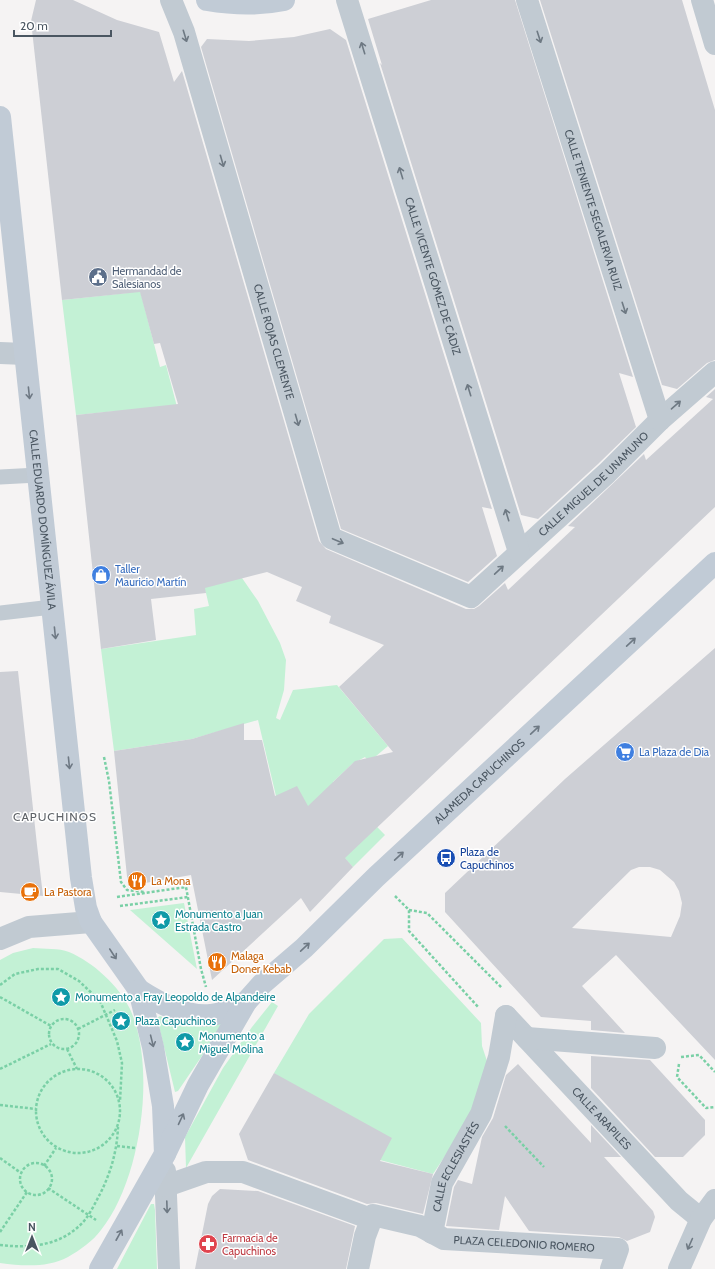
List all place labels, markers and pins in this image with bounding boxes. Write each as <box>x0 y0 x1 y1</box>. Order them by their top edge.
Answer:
place label: Hermandad de Salesianos <box>112 264 182 291</box>
public building icon: Hermandad de Salesianos <box>87 266 109 288</box>
place label: Taller Mauricio Martín <box>115 562 186 589</box>
shop icon: Taller Mauricio Martín <box>90 564 112 586</box>
supermarket icon: La Plaza de Dia <box>614 741 636 763</box>
place label: La Plaza de Dia <box>639 745 710 759</box>
place label: Plaza de Capuchinos <box>460 845 514 872</box>
bus stop icon: Plaza de Capuchinos <box>435 847 457 869</box>
restaurant icon: La Mona <box>126 870 148 892</box>
place label: La Mona <box>151 874 191 888</box>
cafe icon: La Pastora <box>19 881 41 903</box>
place label: La Pastora <box>44 885 92 899</box>
place label: Monumento a Juan Estrada Castro <box>175 907 263 934</box>
place icon: Monumento a Juan Estrada Castro <box>150 909 172 931</box>
place label: Malaga Doner Kebab <box>231 949 292 976</box>
restaurant icon: Malaga Doner Kebab <box>206 951 228 973</box>
place icon: Monumento a Fray Leopoldo de Alpandeire <box>50 986 72 1008</box>
place label: Monumento a Fray Leopoldo de Alpandeire <box>75 990 276 1004</box>
place icon: Plaza Capuchinos <box>110 1010 132 1032</box>
place label: Plaza Capuchinos <box>135 1014 216 1028</box>
place label: Monumento a Miguel Molina <box>199 1029 265 1056</box>
place icon: Monumento a Miguel Molina <box>174 1031 196 1053</box>
place label: Farmacia de Capuchinos <box>222 1231 278 1258</box>
pharmacy icon: Farmacia de Capuchinos <box>197 1233 219 1255</box>

